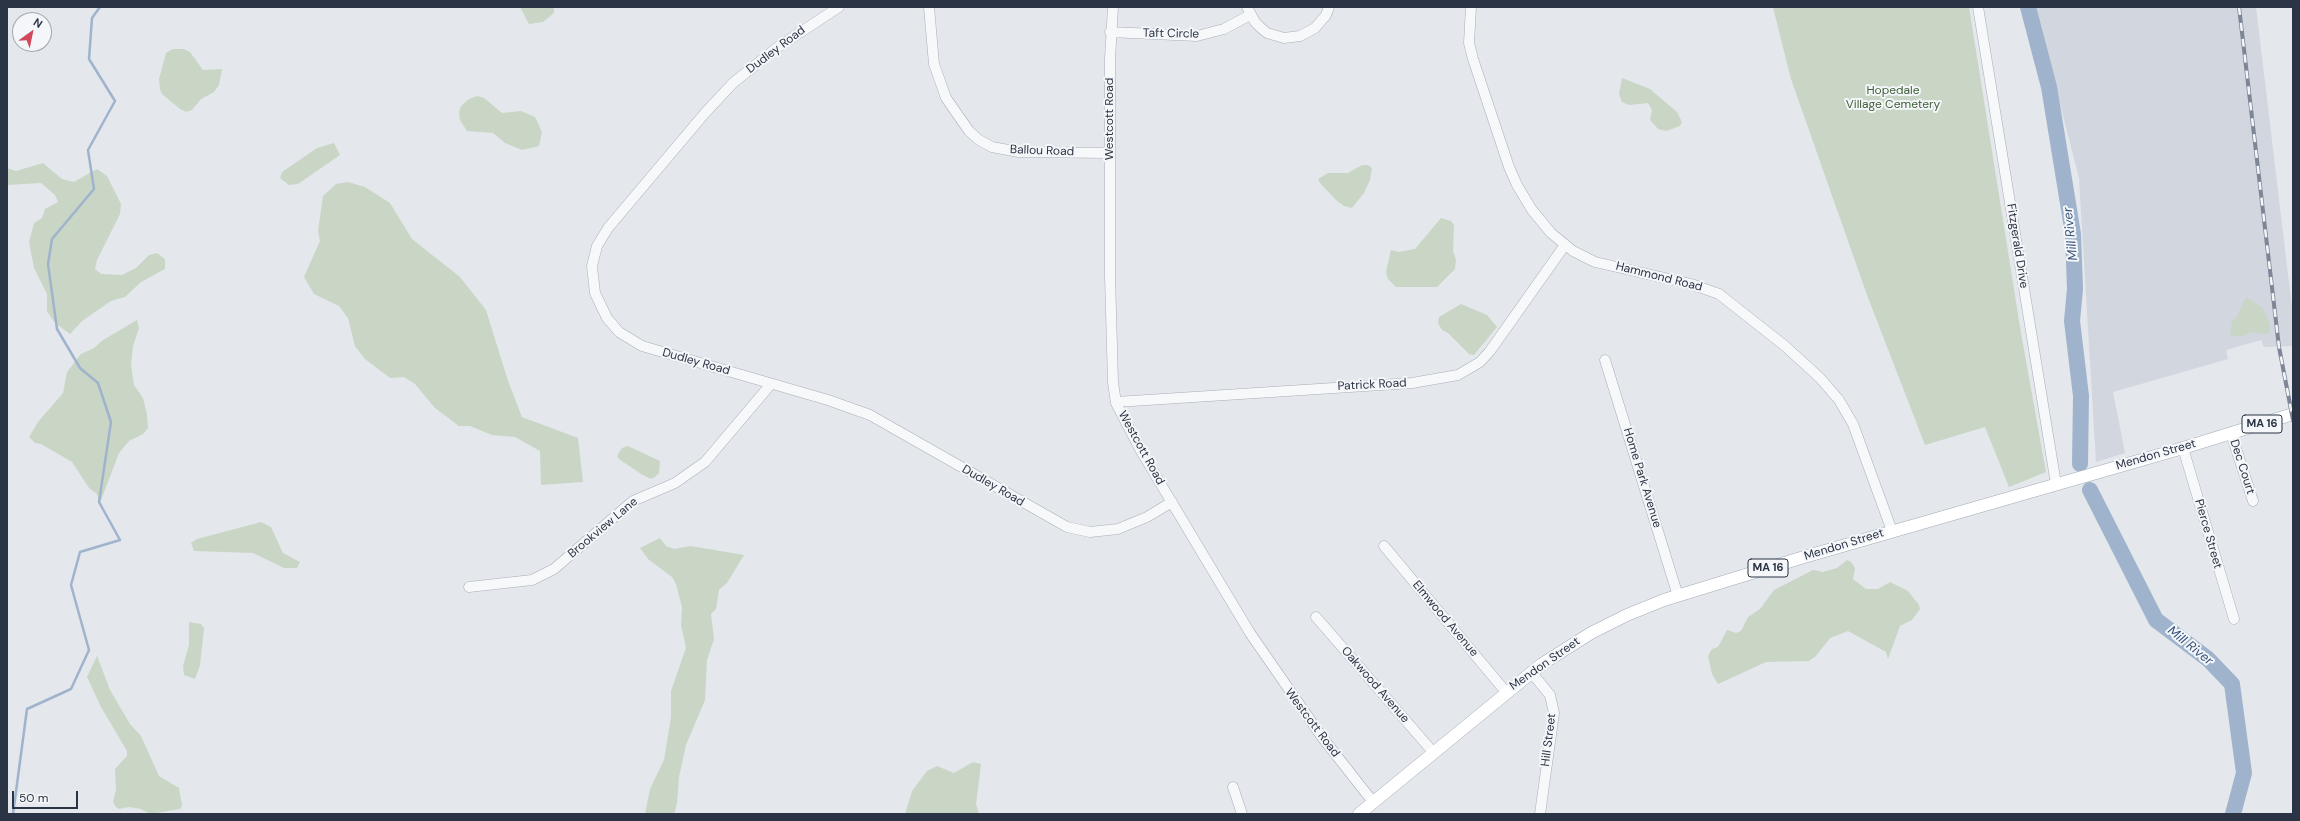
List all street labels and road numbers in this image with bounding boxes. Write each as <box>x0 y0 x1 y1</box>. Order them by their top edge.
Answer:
street label: Dudley Road <box>744 23 808 77</box>
street label: Taft Circle <box>1143 26 1199 42</box>
street label: Westcott Road <box>1103 78 1117 160</box>
street label: Ballou Road <box>1010 143 1074 159</box>
street label: Fitzgerald Drive <box>2003 203 2031 289</box>
street label: Hammond Road <box>1614 259 1704 295</box>
street label: Dudley Road <box>661 345 731 379</box>
street label: Patrick Road <box>1337 376 1407 394</box>
street label: Westcott Road <box>1115 408 1167 488</box>
road number: MA 16 <box>2242 415 2282 433</box>
street label: Home Park Avenue <box>1620 426 1664 530</box>
street label: Mendon Street <box>2114 437 2198 473</box>
street label: Dec Court <box>2226 438 2258 496</box>
street label: Dudley Road <box>959 462 1027 510</box>
street label: Brookview Lane <box>565 495 641 561</box>
street label: Pierce Street <box>2191 498 2225 570</box>
street label: Mendon Street <box>1802 526 1886 564</box>
road number: MA 16 <box>1748 559 1788 577</box>
street label: Elmwood Avenue <box>1409 578 1481 660</box>
street label: Mendon Street <box>1507 634 1583 694</box>
street label: Oakwood Avenue <box>1338 644 1412 726</box>
street label: Westcott Road <box>1281 686 1343 760</box>
street label: Hill Street <box>1539 713 1559 767</box>

